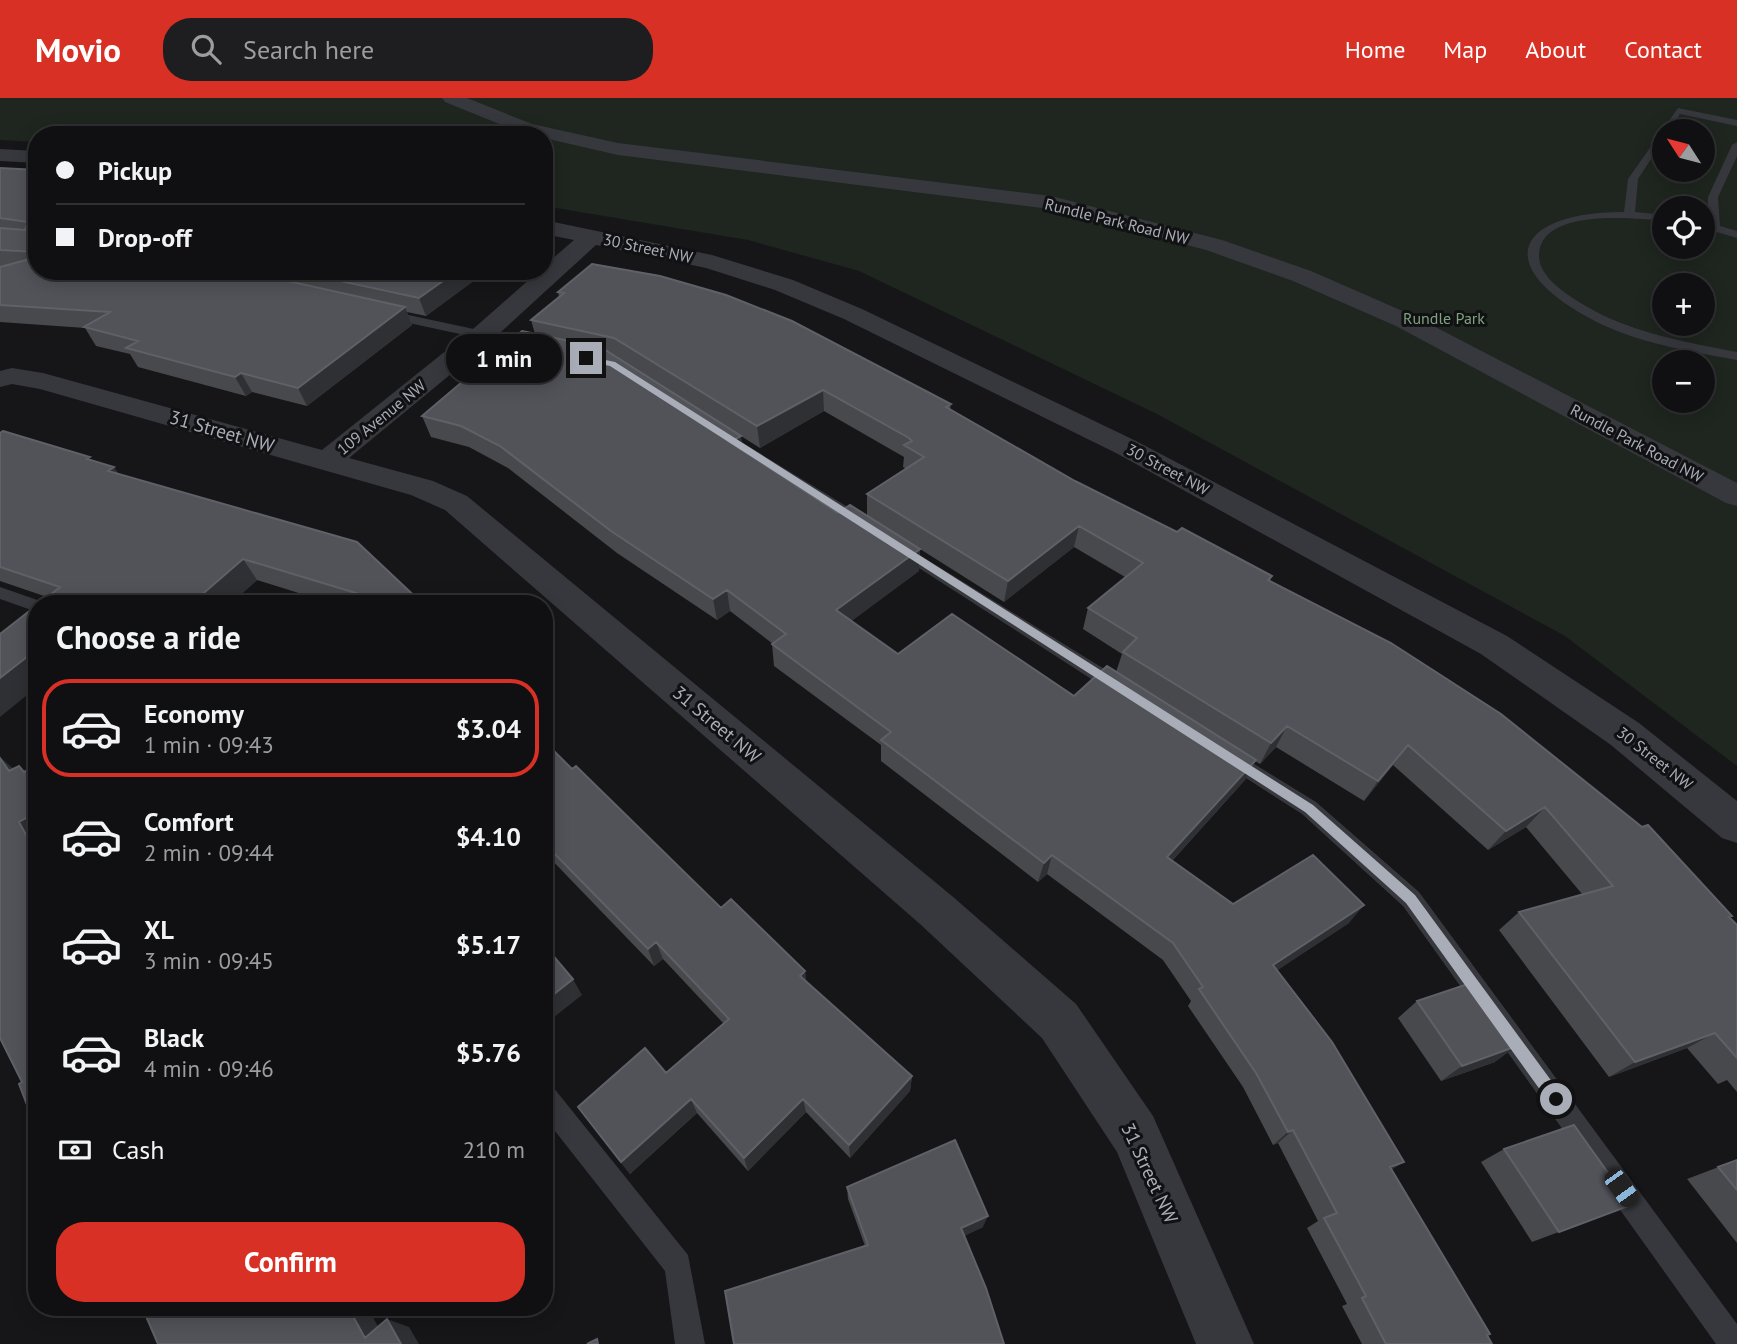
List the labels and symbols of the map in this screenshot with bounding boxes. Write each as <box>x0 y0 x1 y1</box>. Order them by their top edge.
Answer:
north arrow <box>1652 119 1715 182</box>
street label: Rundle Park Road NW <box>1043 193 1192 249</box>
street label: 30 Street NW <box>601 229 695 267</box>
park label: Rundle Park <box>1403 308 1485 328</box>
callout: 1 min <box>446 334 562 382</box>
route end <box>570 342 602 374</box>
street label: 109 Avenue NW <box>333 375 430 459</box>
street label: Rundle Park Road NW <box>1567 399 1708 487</box>
street label: 31 Street NW <box>167 405 277 457</box>
street label: 30 Street NW <box>1123 439 1213 500</box>
street label: 31 Street NW <box>668 680 766 768</box>
street label: 30 Street NW <box>1613 722 1698 794</box>
route start <box>1540 1083 1572 1115</box>
street label: 31 Street NW <box>1116 1119 1184 1227</box>
car <box>1601 1165 1642 1211</box>

